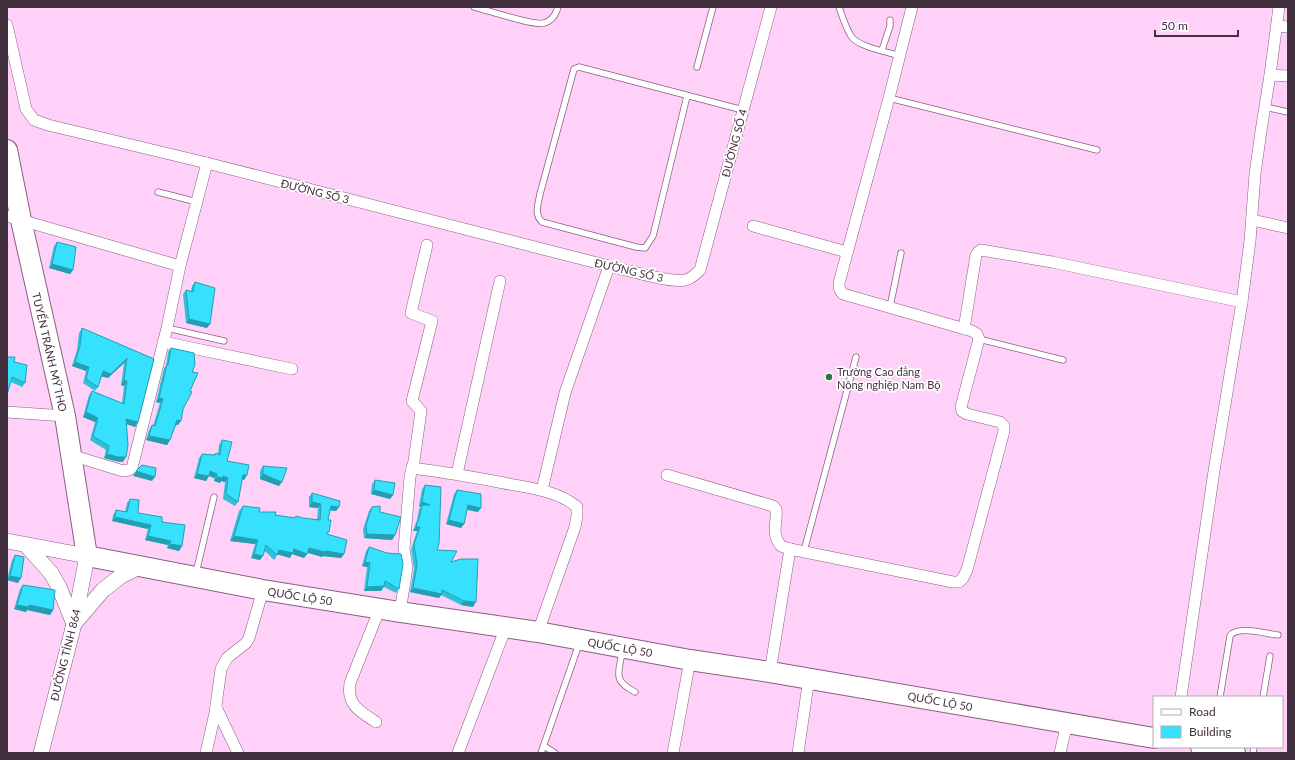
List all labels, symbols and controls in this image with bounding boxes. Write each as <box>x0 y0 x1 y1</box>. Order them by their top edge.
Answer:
scale bar <box>1155 12 1238 38</box>
text: 50 m <box>1161 18 1188 33</box>
street label: ĐƯỜNG SỐ 4 <box>718 107 750 179</box>
street label: ĐƯỜNG SỐ 3 <box>279 175 351 206</box>
street label: ĐƯỜNG SỐ 3 <box>593 255 665 284</box>
street label: TUYẾN TRÁNH MỸ THO <box>30 291 71 413</box>
place label: Trường Cao đẳng Nông nghiệp Nam Bộ <box>837 365 940 391</box>
marker: Trường Cao đẳng Nông nghiệp Nam Bộ <box>824 372 834 382</box>
street label: QUỐC LỘ 50 <box>267 583 334 608</box>
street label: ĐƯỜNG TỈNH 864 <box>47 607 83 702</box>
street label: QUỐC LỘ 50 <box>587 634 654 659</box>
street label: QUỐC LỘ 50 <box>907 688 974 713</box>
legend <box>1153 696 1283 748</box>
text: Road <box>1189 704 1216 719</box>
text: Building <box>1189 724 1232 739</box>

